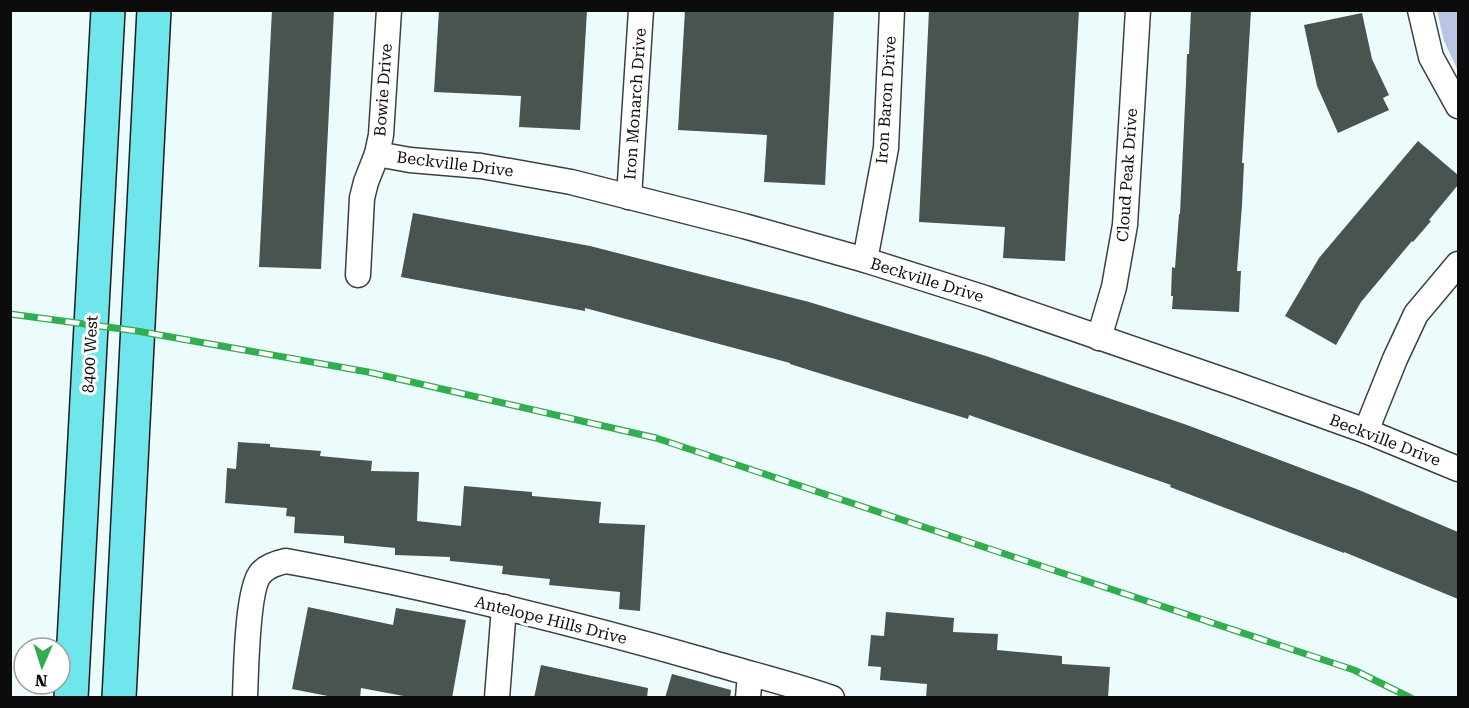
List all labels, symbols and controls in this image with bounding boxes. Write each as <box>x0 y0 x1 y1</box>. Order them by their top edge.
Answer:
street label: Iron Monarch Drive <box>620 27 650 181</box>
street label: Iron Baron Drive <box>872 35 900 165</box>
street label: Bowie Drive <box>370 43 396 137</box>
street label: Cloud Peak Drive <box>1113 107 1141 242</box>
street label: Beckville Drive <box>396 147 515 181</box>
street label: Beckville Drive <box>868 254 986 306</box>
street label: 8400 West <box>78 315 102 393</box>
street label: Beckville Drive <box>1327 410 1443 470</box>
street label: Antelope Hills Drive <box>473 592 629 648</box>
north arrow <box>12 636 72 696</box>
text: N <box>35 671 48 690</box>

